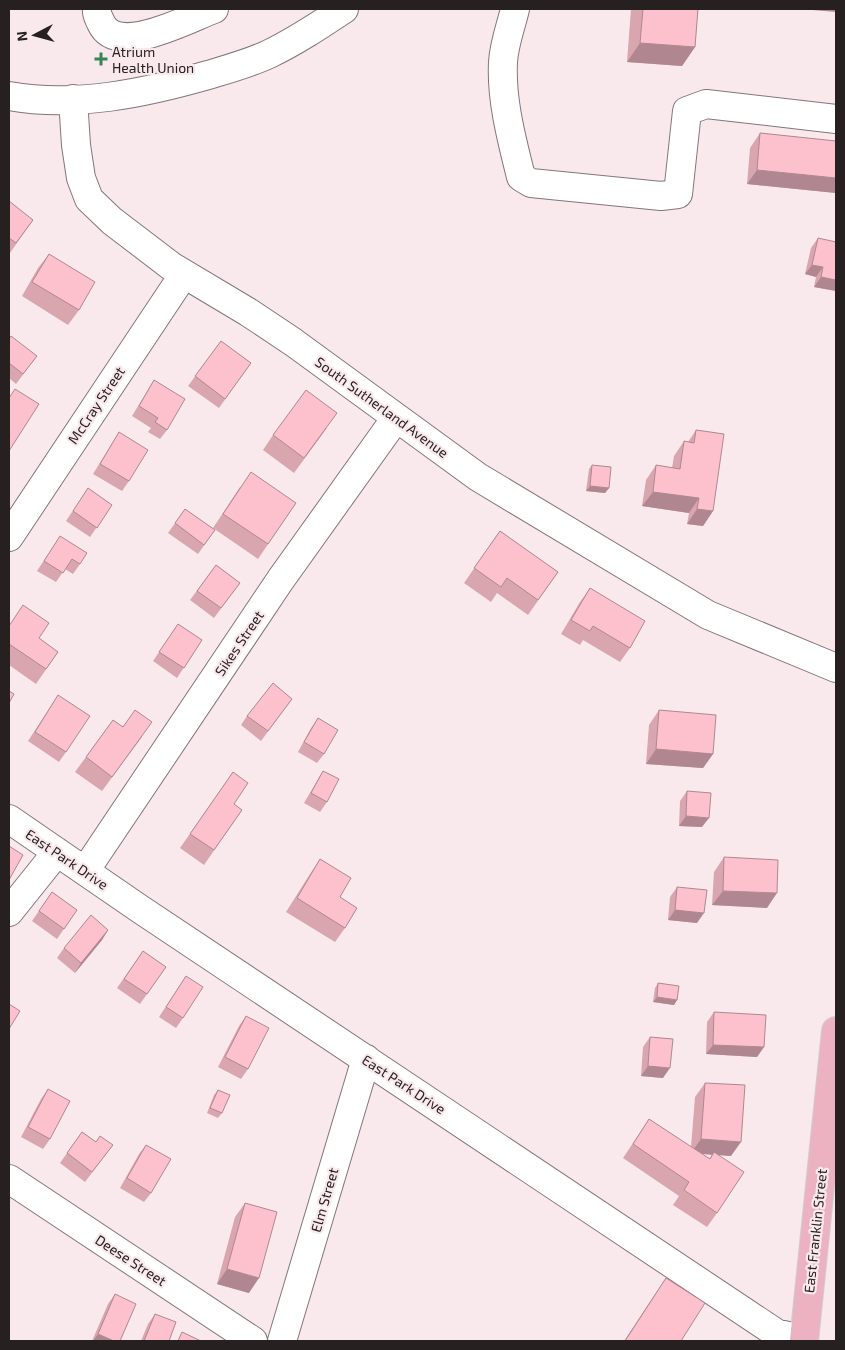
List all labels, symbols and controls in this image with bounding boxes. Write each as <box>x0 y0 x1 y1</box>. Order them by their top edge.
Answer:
north arrow <box>10 10 60 60</box>
text: N <box>13 30 31 42</box>
place label: Atrium Health Union <box>112 43 194 76</box>
marker: Atrium Health Union <box>94 52 108 66</box>
street label: South Sutherland Avenue <box>312 353 452 461</box>
street label: McCray Street <box>64 363 128 447</box>
street label: Sikes Street <box>211 607 267 679</box>
street label: East Park Drive <box>22 825 112 893</box>
street label: East Park Drive <box>359 1051 449 1117</box>
street label: Elm Street <box>307 1166 341 1234</box>
street label: East Franklin Street <box>800 1168 830 1294</box>
street label: Deese Street <box>92 1231 170 1289</box>

